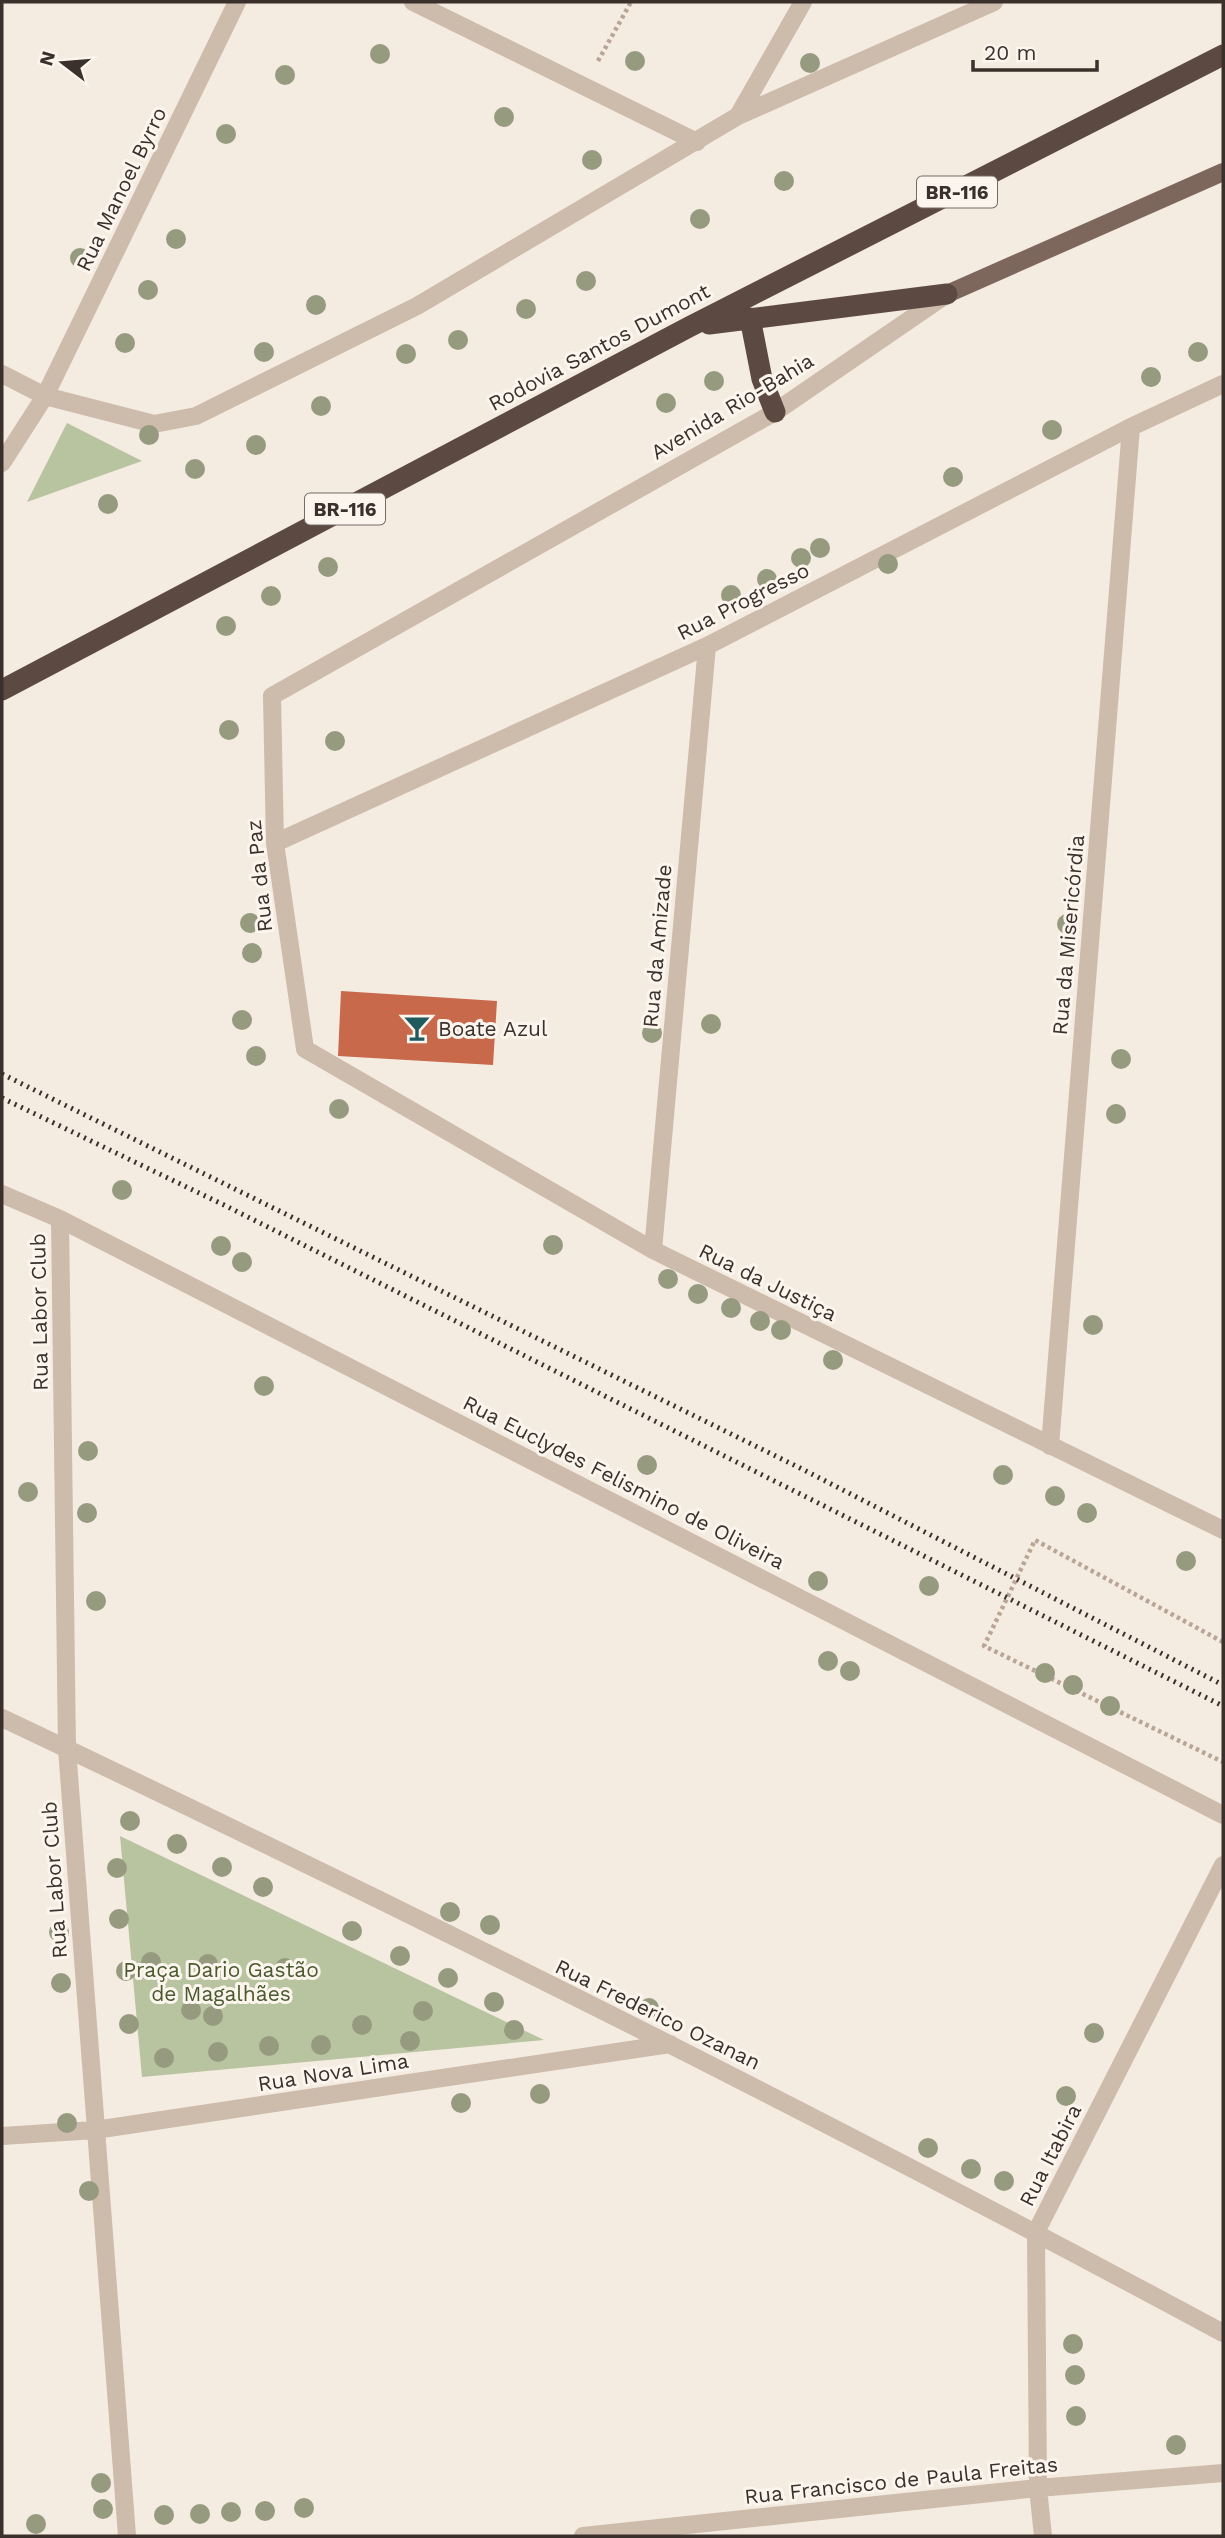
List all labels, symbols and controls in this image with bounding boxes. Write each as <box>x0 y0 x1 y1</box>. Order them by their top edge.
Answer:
north arrow <box>28 28 98 98</box>
scale bar <box>973 28 1097 72</box>
text: 20 m <box>984 40 1036 65</box>
text: N <box>34 49 60 68</box>
street label: Rua Manoel Byrro <box>70 103 172 275</box>
road number: BR-116 <box>917 176 997 208</box>
street label: Rodovia Santos Dumont <box>484 278 714 416</box>
street label: Avenida Rio-Bahia <box>646 348 818 464</box>
road number: BR-116 <box>305 494 385 524</box>
street label: Rua Progresso <box>673 557 813 645</box>
street label: Rua da Paz <box>241 819 277 933</box>
street label: Rua da Misericórdia <box>1047 834 1089 1036</box>
street label: Rua da Amizade <box>637 863 677 1029</box>
bar icon: Boate Azul <box>402 1013 432 1043</box>
place label: Boate Azul <box>438 1016 548 1041</box>
street label: Rua Labor Club <box>25 1233 53 1391</box>
street label: Rua da Justiça <box>695 1238 841 1326</box>
street label: Rua Euclydes Felismino de Oliveira <box>459 1390 789 1574</box>
street label: Rua Labor Club <box>36 1800 72 1960</box>
street label: Rua Frederico Ozanan <box>551 1953 765 2075</box>
park label: Praça Dario Gastão de Magalhães <box>123 1957 319 2006</box>
street label: Rua Nova Lima <box>256 2048 410 2096</box>
street label: Rua Itabira <box>1014 2100 1086 2210</box>
street label: Rua Francisco de Paula Freitas <box>743 2451 1059 2509</box>

